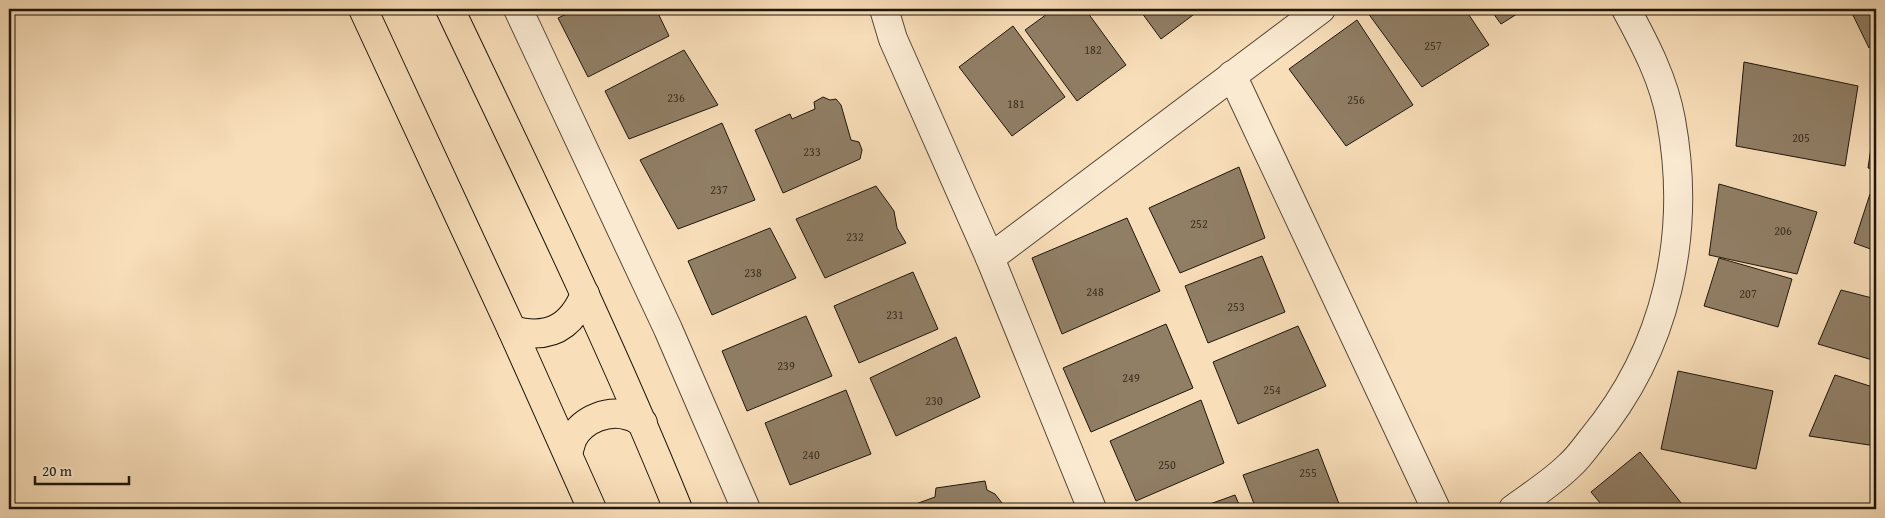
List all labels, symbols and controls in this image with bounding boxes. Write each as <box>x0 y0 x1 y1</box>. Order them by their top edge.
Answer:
house number: 257 <box>1424 37 1442 54</box>
house number: 182 <box>1084 41 1102 58</box>
house number: 236 <box>667 89 685 106</box>
house number: 256 <box>1347 91 1365 108</box>
house number: 181 <box>1007 95 1025 112</box>
house number: 205 <box>1792 129 1810 146</box>
house number: 233 <box>803 143 821 160</box>
house number: 237 <box>710 181 728 198</box>
house number: 252 <box>1190 215 1208 232</box>
house number: 206 <box>1774 222 1792 239</box>
house number: 232 <box>846 228 864 245</box>
house number: 238 <box>744 264 762 281</box>
house number: 248 <box>1086 283 1104 300</box>
house number: 207 <box>1739 285 1757 302</box>
house number: 253 <box>1227 298 1245 315</box>
house number: 231 <box>886 306 904 323</box>
house number: 239 <box>777 357 795 374</box>
house number: 249 <box>1122 369 1140 386</box>
house number: 254 <box>1263 381 1281 398</box>
house number: 230 <box>925 392 943 409</box>
house number: 240 <box>802 446 820 463</box>
scale bar <box>35 453 129 485</box>
house number: 250 <box>1158 456 1176 473</box>
text: 20 m <box>42 460 73 481</box>
house number: 255 <box>1299 464 1317 481</box>

